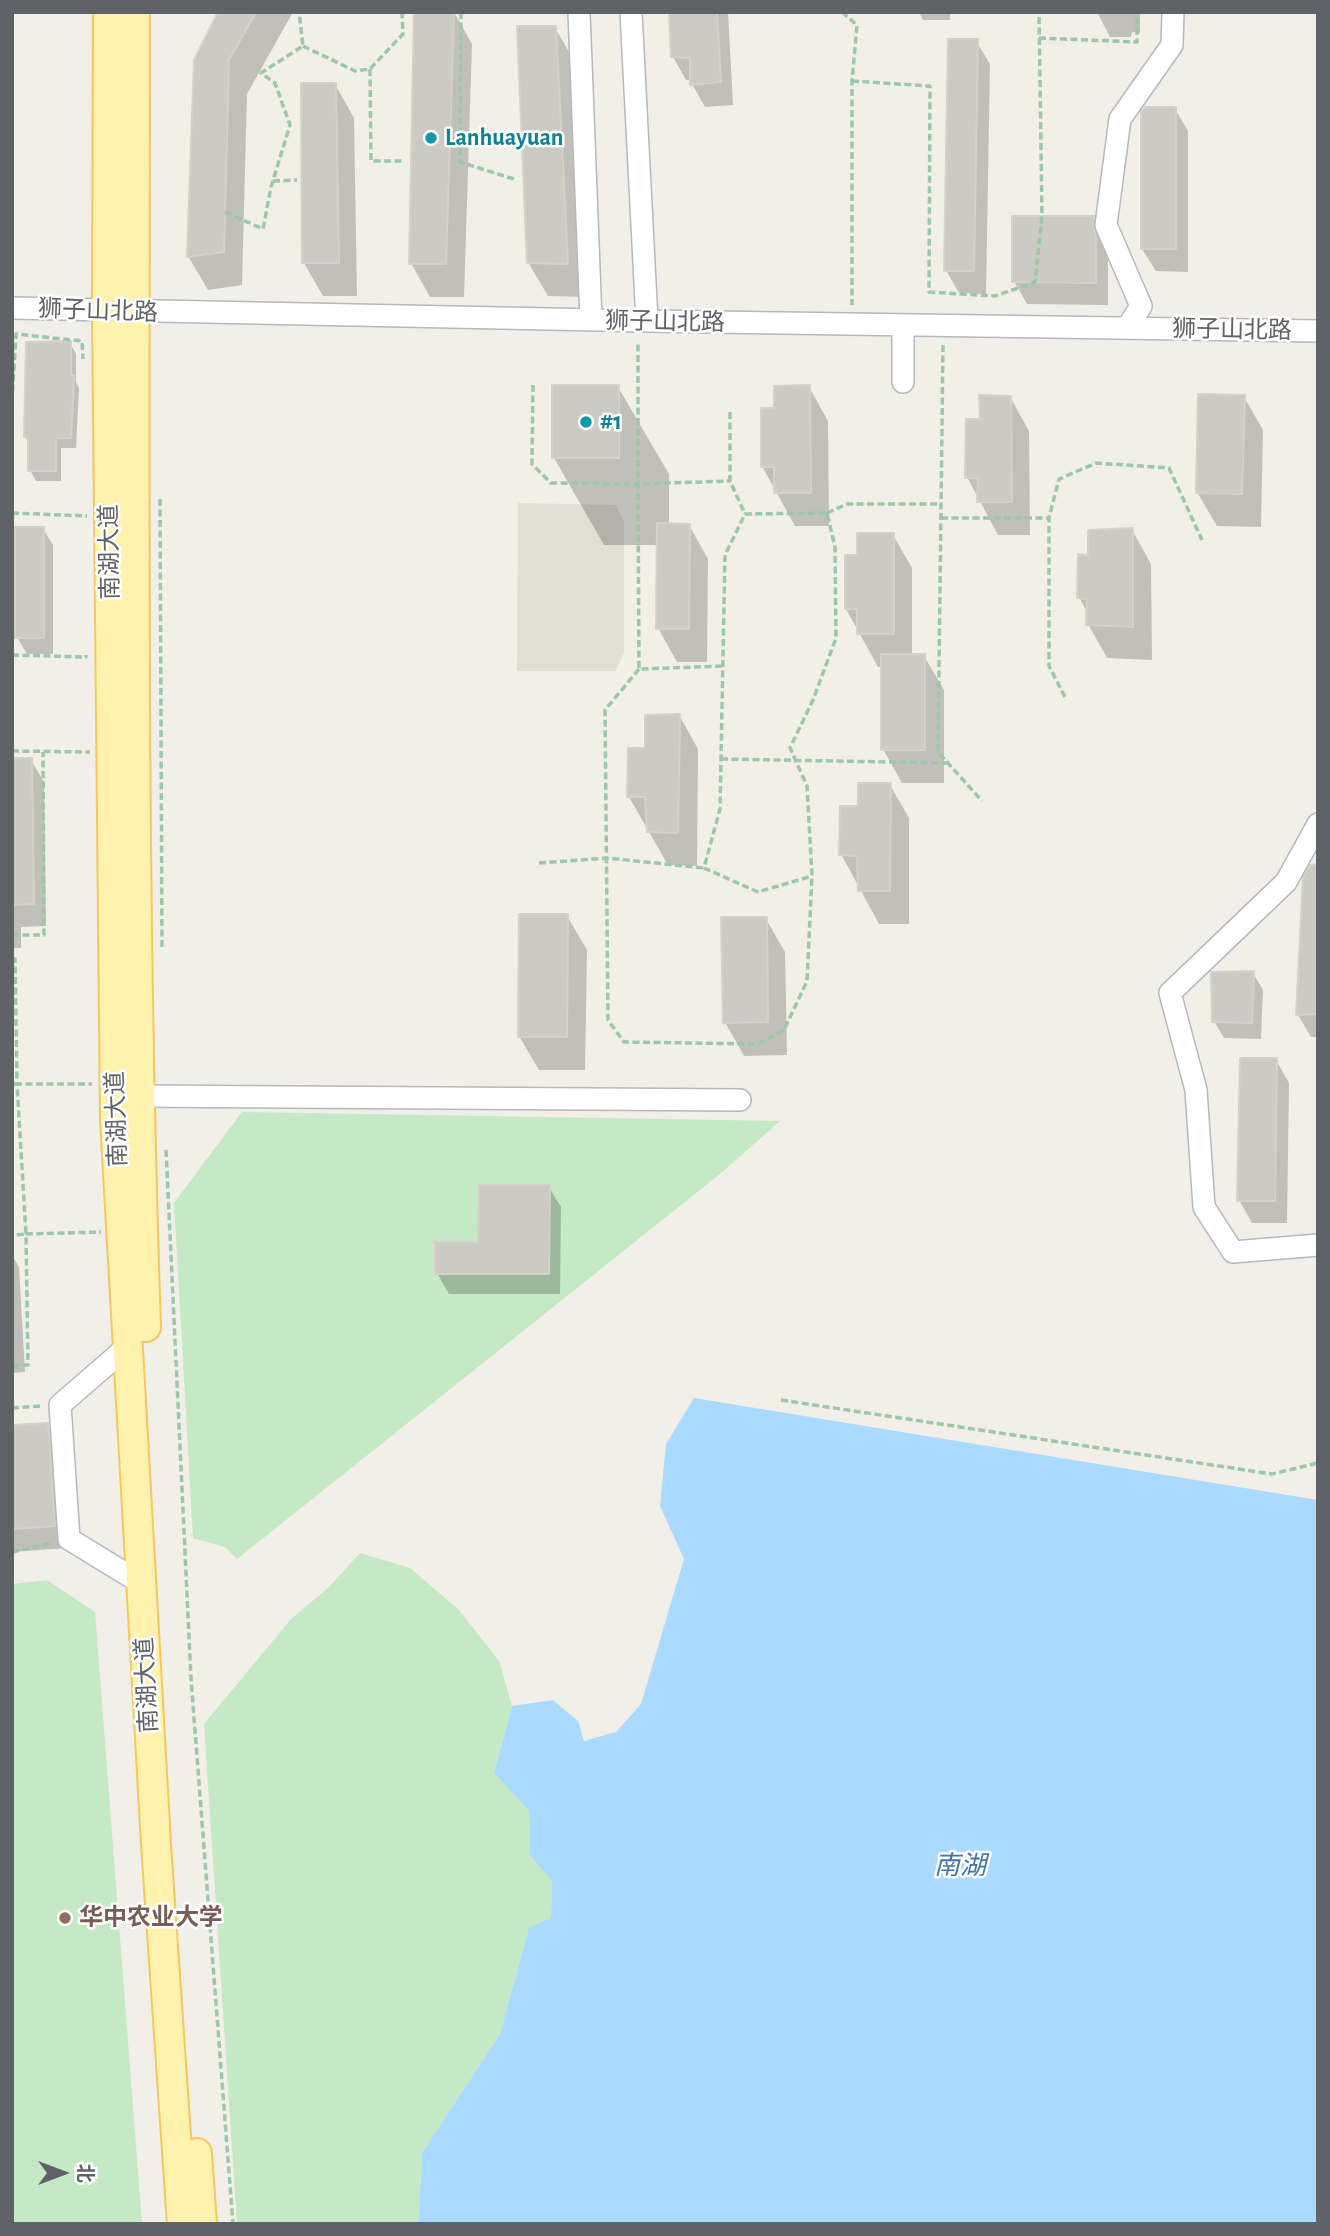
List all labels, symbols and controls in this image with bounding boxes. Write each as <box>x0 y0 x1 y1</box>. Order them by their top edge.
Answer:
place label: Lanhuayuan <box>445 124 564 152</box>
marker: Lanhuayuan <box>423 130 439 146</box>
street label: 狮子山北路 <box>38 295 158 327</box>
street label: 狮子山北路 <box>605 307 725 337</box>
street label: 狮子山北路 <box>1172 315 1292 345</box>
place label: #1 <box>600 408 622 436</box>
marker: #1 <box>578 414 594 430</box>
street label: 南湖大道 <box>95 504 125 600</box>
street label: 南湖大道 <box>101 1071 133 1167</box>
street label: 南湖大道 <box>130 1636 164 1734</box>
water label: 南湖 <box>934 1850 986 1882</box>
place label: 华中农业大学 <box>79 1904 223 1932</box>
marker: 华中农业大学 <box>57 1910 73 1926</box>
north arrow <box>28 2138 98 2208</box>
text: 北 <box>75 2163 94 2183</box>

